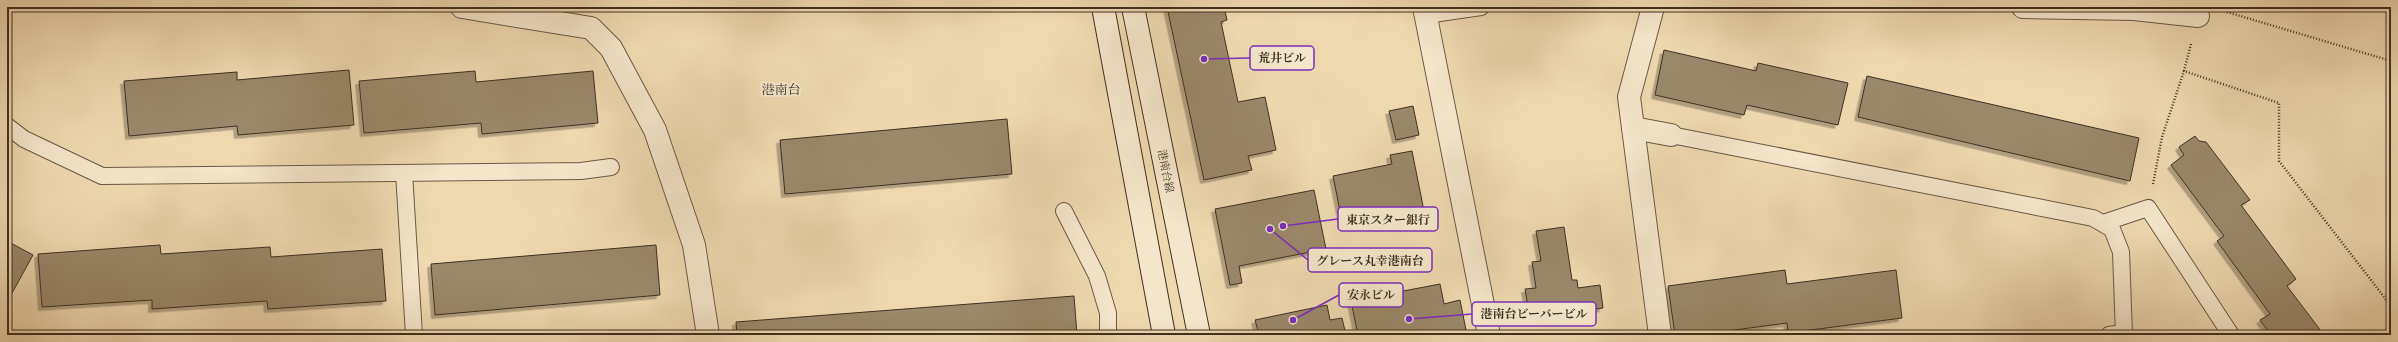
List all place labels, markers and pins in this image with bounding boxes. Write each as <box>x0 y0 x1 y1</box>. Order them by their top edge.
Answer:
callout: 荒井ビル <box>1250 46 1314 70</box>
callout: 東京スター銀行 <box>1338 207 1438 231</box>
callout: グレース丸幸港南台 <box>1308 248 1432 272</box>
callout: 安永ビル <box>1339 283 1403 307</box>
callout: 港南台ビーバービル <box>1472 302 1596 326</box>

